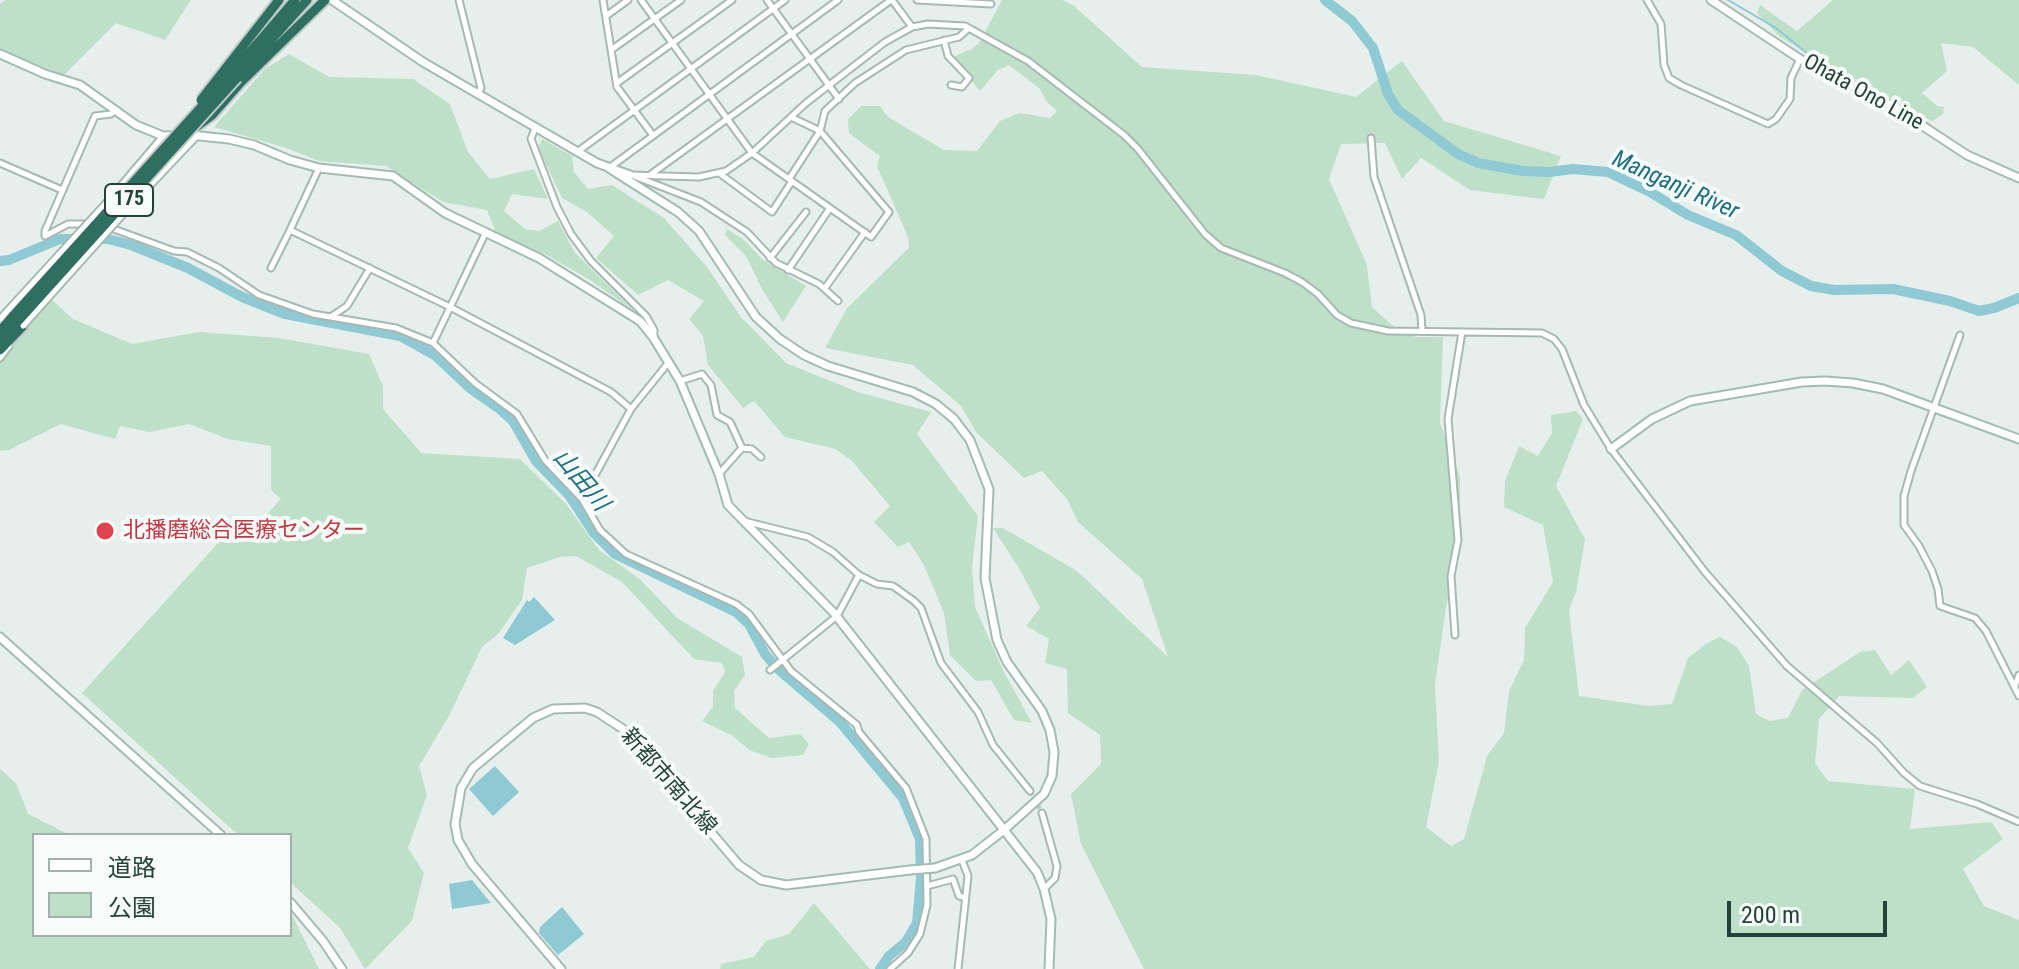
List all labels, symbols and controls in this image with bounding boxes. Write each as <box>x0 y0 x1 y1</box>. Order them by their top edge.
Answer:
street label: Ohata Ono Line <box>1798 49 1928 137</box>
water label: Manganji River <box>1607 145 1743 227</box>
road number: 175 <box>105 184 153 216</box>
water label: 山田川 <box>546 444 614 518</box>
place label: 北播磨総合医療センター <box>123 518 365 544</box>
marker: 北播磨総合医療センター <box>94 520 116 542</box>
street label: 新都市南北線 <box>615 724 721 840</box>
legend <box>32 833 292 937</box>
text: 道路 <box>108 854 156 882</box>
scale bar <box>1731 885 1891 935</box>
text: 公園 <box>108 894 156 922</box>
text: 200 m <box>1741 901 1800 929</box>

